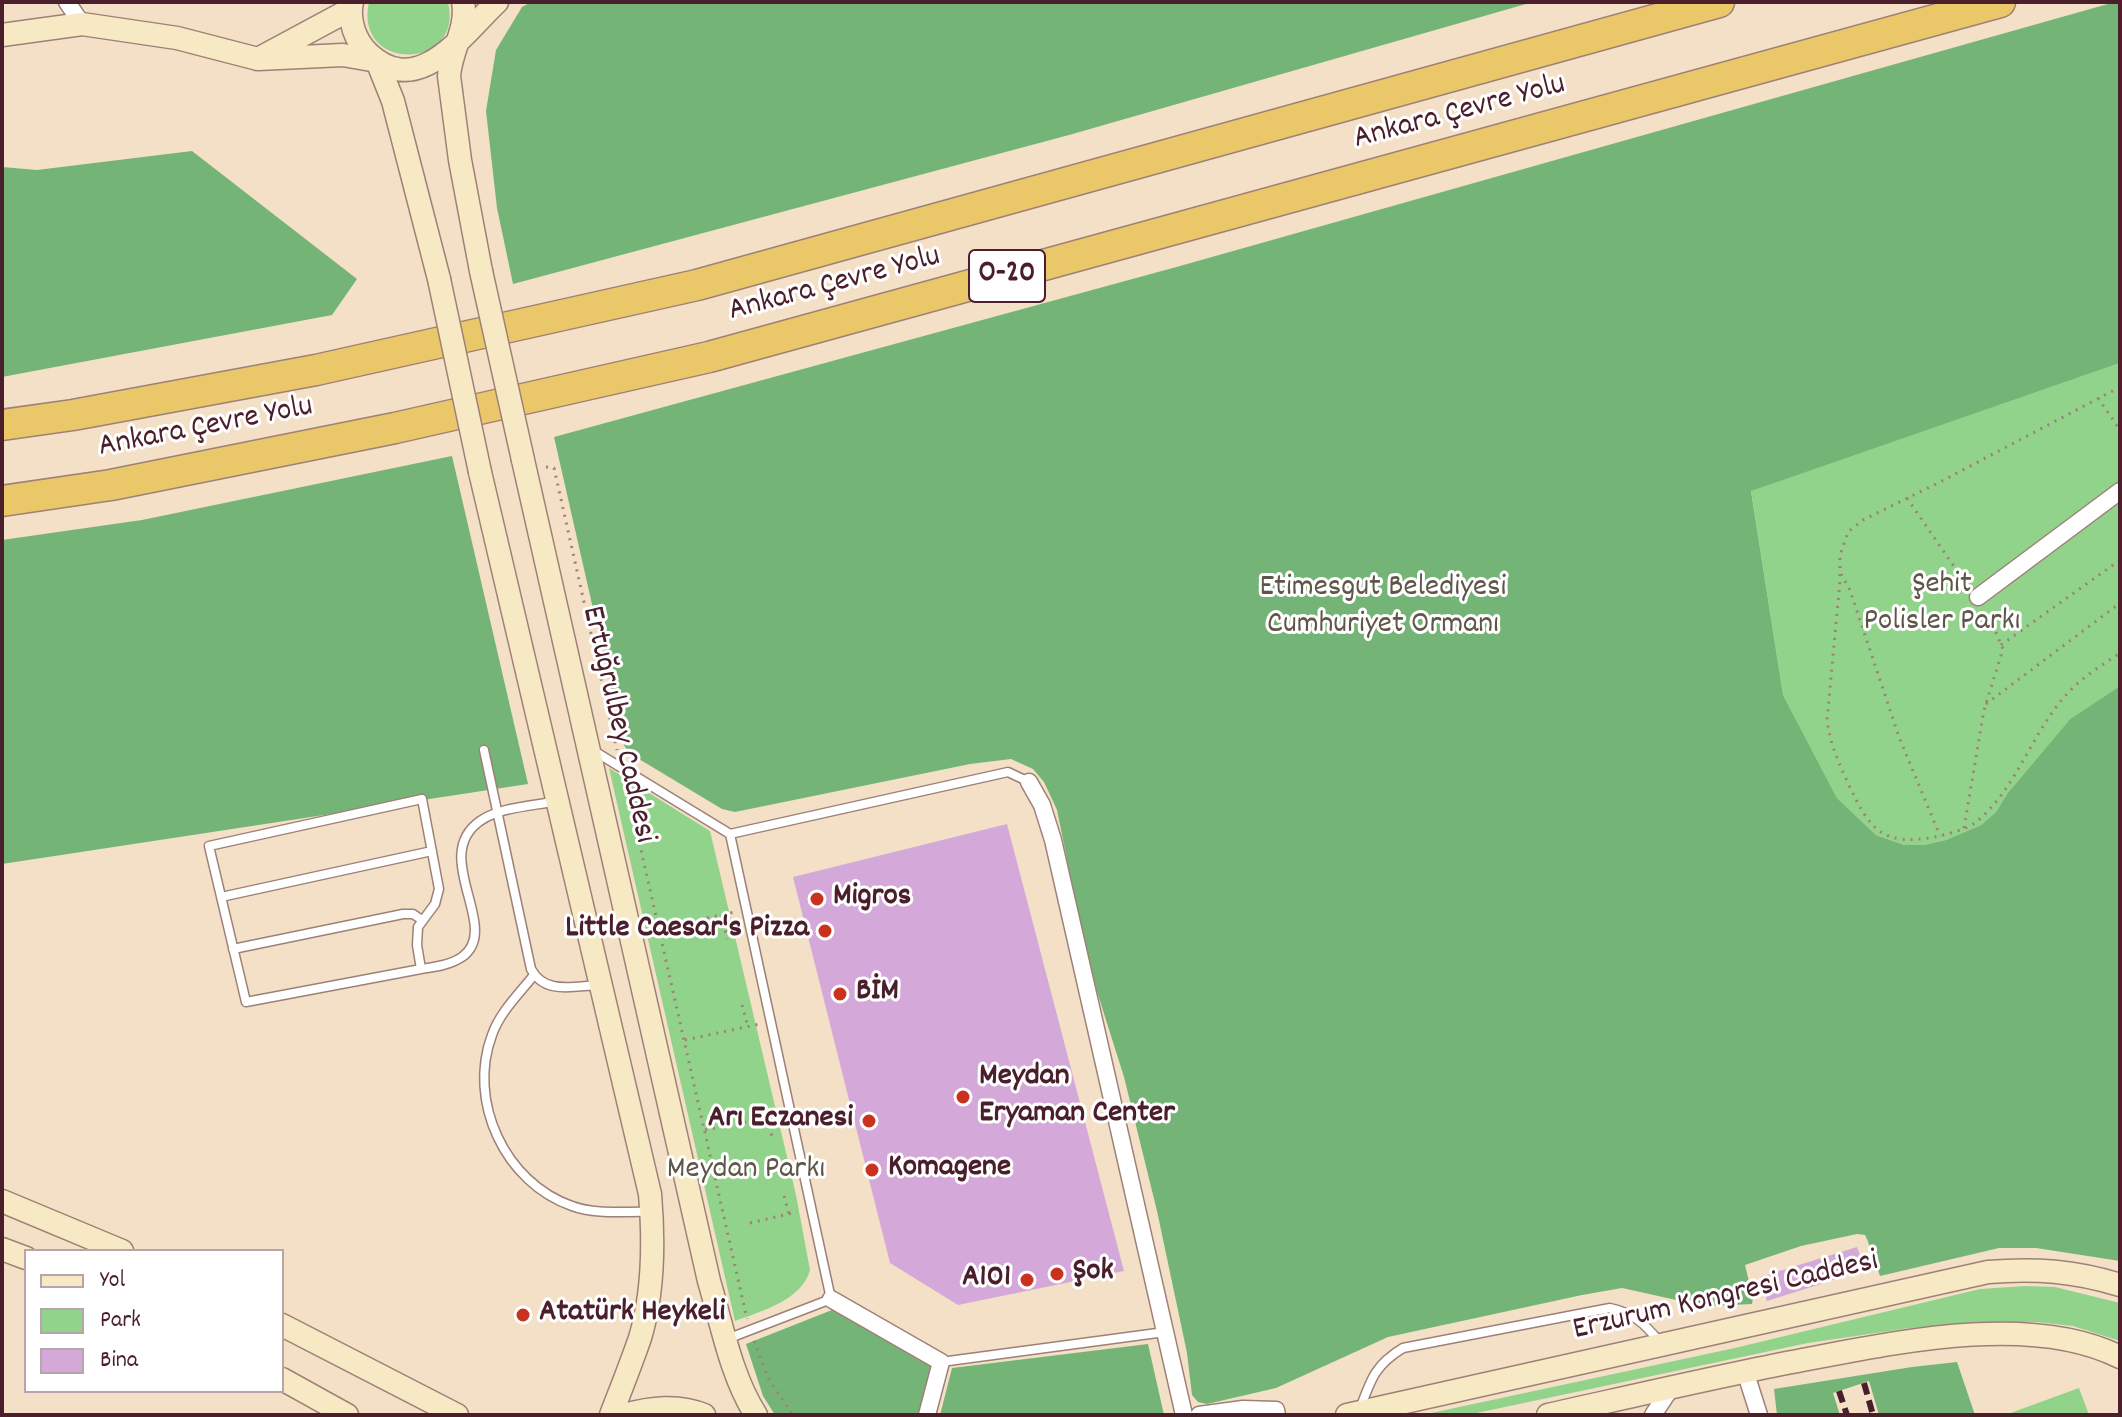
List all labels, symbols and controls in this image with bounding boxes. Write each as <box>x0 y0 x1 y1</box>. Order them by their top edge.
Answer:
street label: Ankara Çevre Yolu <box>1350 67 1570 161</box>
street label: Ankara Çevre Yolu <box>725 239 945 333</box>
road number: O-20 <box>969 250 1045 302</box>
street label: Ankara Çevre Yolu <box>96 389 316 469</box>
park label: Şehit Polisler Parkı <box>1863 568 2021 643</box>
park label: Etimesgut Belediyesi Cumhuriyet Ormanı <box>1260 571 1506 646</box>
street label: Ertuğrulbey Caddesi <box>570 603 662 847</box>
place label: Migros <box>833 880 911 918</box>
marker: Migros <box>808 890 826 908</box>
place label: Little Caesar's Pizza <box>565 912 809 950</box>
marker: Little Caesar's Pizza <box>816 922 834 940</box>
place label: BİM <box>856 975 899 1013</box>
marker: BİM <box>831 985 849 1003</box>
place label: Meydan Eryaman Center <box>979 1060 1175 1135</box>
marker: Meydan Eryaman Center <box>954 1088 972 1106</box>
place label: Arı Eczanesi <box>708 1102 853 1140</box>
marker: Arı Eczanesi <box>860 1112 878 1130</box>
place label: Komagene <box>888 1151 1011 1189</box>
park label: Meydan Parkı <box>667 1153 825 1191</box>
marker: Komagene <box>863 1161 881 1179</box>
street label: Erzurum Kongresi Caddesi <box>1570 1244 1882 1352</box>
legend <box>24 1249 284 1393</box>
place label: Şok <box>1073 1255 1114 1293</box>
place label: A101 <box>962 1261 1011 1299</box>
text: Yol <box>100 1264 125 1298</box>
marker: Şok <box>1048 1265 1066 1283</box>
marker: A101 <box>1018 1271 1036 1289</box>
place label: Atatürk Heykeli <box>539 1296 725 1334</box>
text: Park <box>100 1304 141 1338</box>
marker: Atatürk Heykeli <box>514 1306 532 1324</box>
text: Bina <box>100 1344 138 1378</box>

